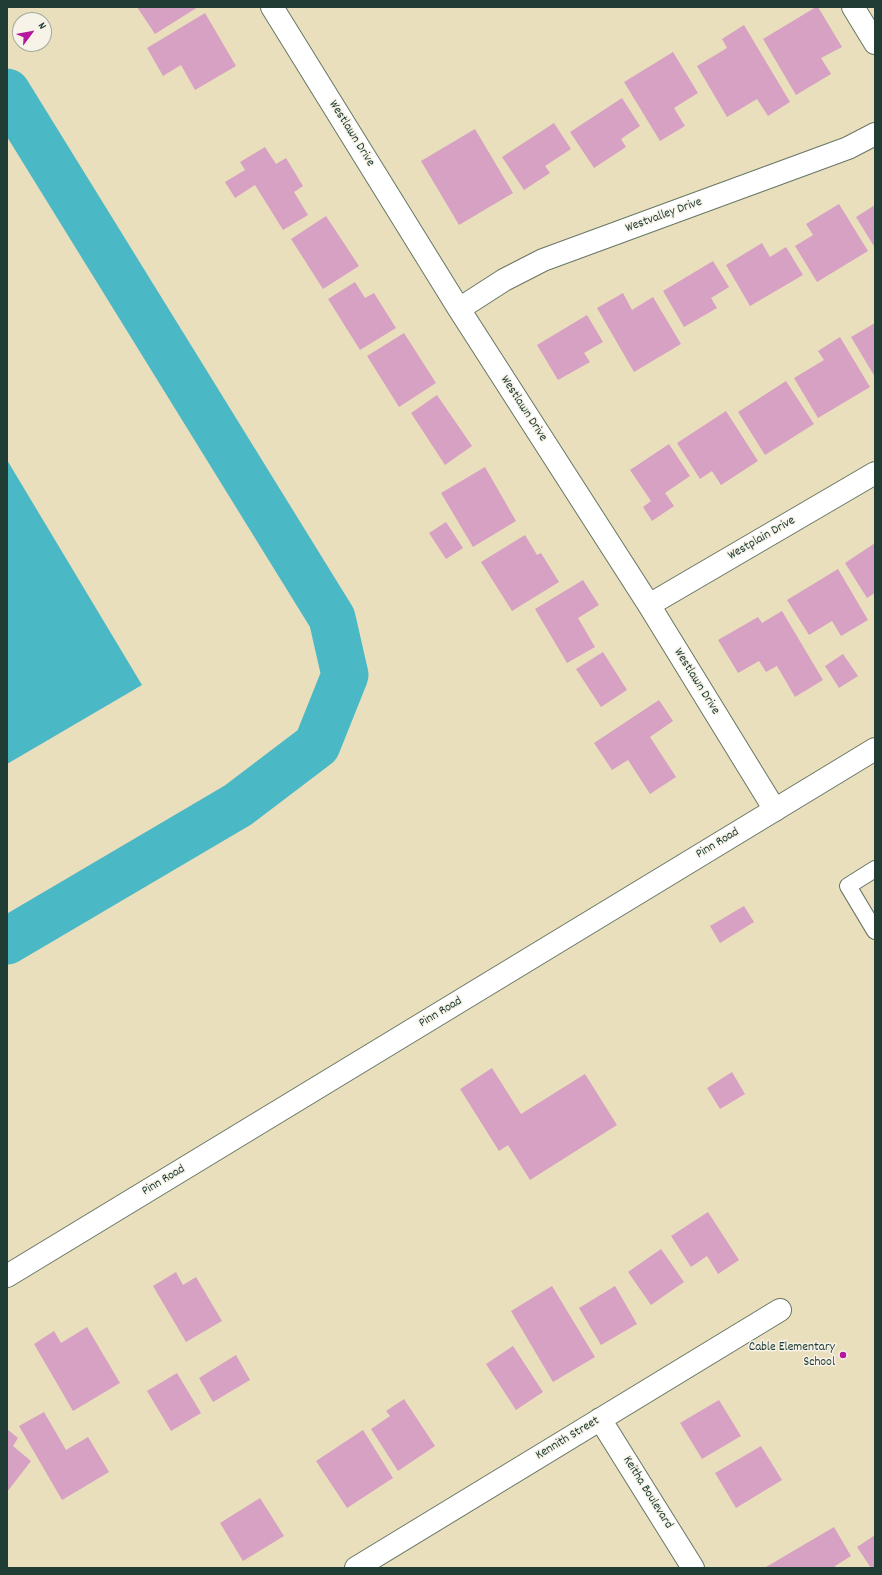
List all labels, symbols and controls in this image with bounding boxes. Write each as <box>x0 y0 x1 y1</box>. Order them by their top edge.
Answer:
north arrow <box>12 12 52 52</box>
text: N <box>33 20 50 33</box>
street label: Westlawn Drive <box>325 98 377 170</box>
street label: Westvalley Drive <box>624 195 704 237</box>
street label: Westlawn Drive <box>496 373 550 445</box>
street label: Westplain Drive <box>726 513 798 565</box>
street label: Westlawn Drive <box>670 646 722 718</box>
street label: Pinn Road <box>694 825 742 863</box>
street label: Pinn Road <box>417 994 465 1032</box>
street label: Pinn Road <box>140 1162 188 1200</box>
place label: Cable Elementary School <box>749 1340 835 1371</box>
marker: Cable Elementary School <box>838 1350 848 1360</box>
street label: Kennith Street <box>533 1414 603 1464</box>
street label: Keitha Boulevard <box>618 1454 676 1532</box>

